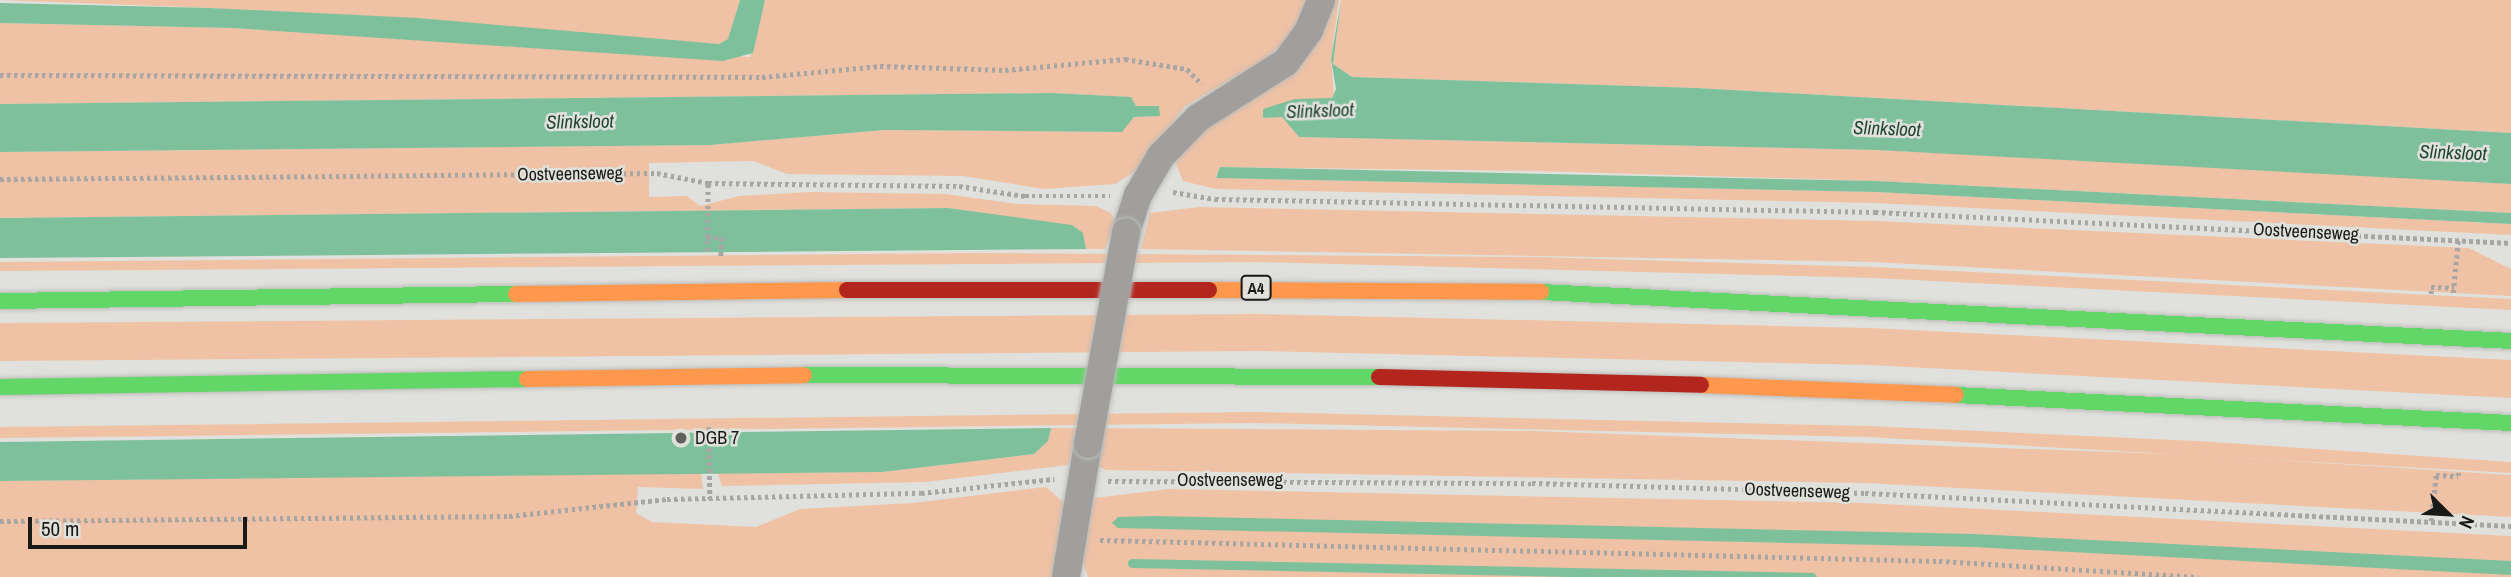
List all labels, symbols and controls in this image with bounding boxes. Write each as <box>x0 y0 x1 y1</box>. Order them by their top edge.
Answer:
water label: Slinksloot <box>1286 98 1354 124</box>
water label: Slinksloot <box>546 110 614 134</box>
water label: Slinksloot <box>1853 116 1921 142</box>
water label: Slinksloot <box>2419 140 2487 166</box>
street label: Oostveenseweg <box>517 162 623 186</box>
street label: Oostveenseweg <box>2253 218 2359 246</box>
road number: A4 <box>1240 276 1272 300</box>
place label: DGB 7 <box>695 427 739 449</box>
marker: DGB 7 <box>673 430 689 446</box>
street label: Oostveenseweg <box>1177 469 1283 491</box>
street label: Oostveenseweg <box>1744 478 1850 504</box>
north arrow <box>2413 479 2483 549</box>
scale bar <box>32 504 250 548</box>
text: N <box>2453 512 2481 533</box>
text: 50 m <box>41 514 79 543</box>

